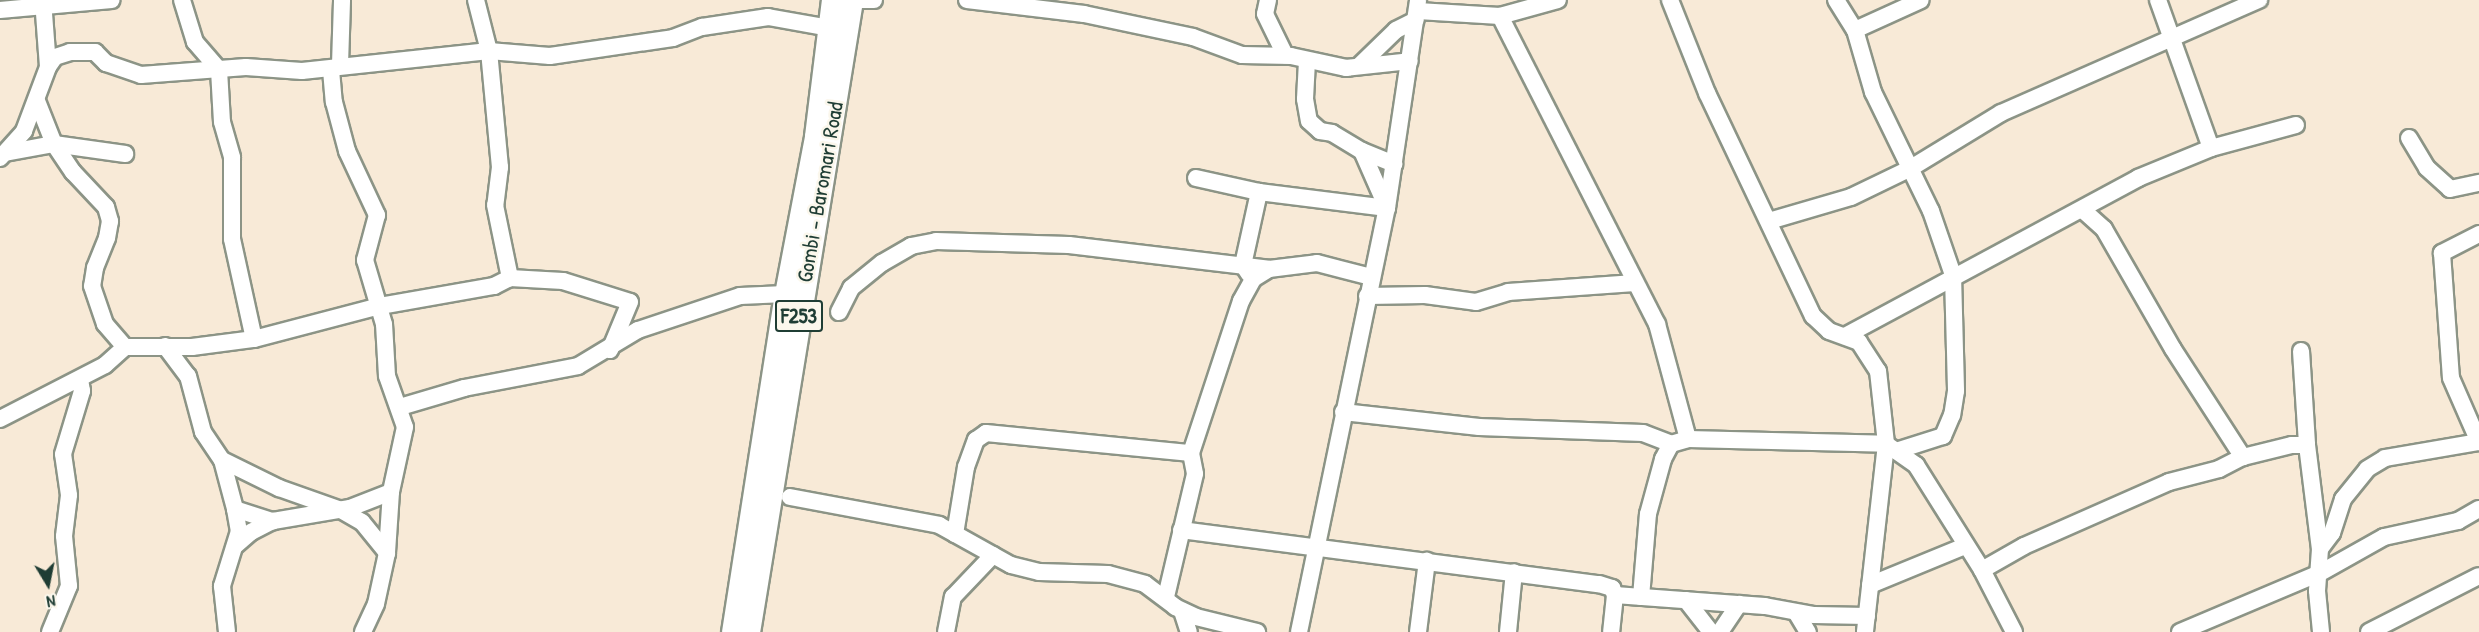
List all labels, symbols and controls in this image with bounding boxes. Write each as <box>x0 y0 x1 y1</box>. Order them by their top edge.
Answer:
street label: Gombi - Baromari Road <box>791 100 849 284</box>
road number: F253 <box>775 298 823 334</box>
north arrow <box>18 554 78 614</box>
text: N <box>45 590 57 613</box>

